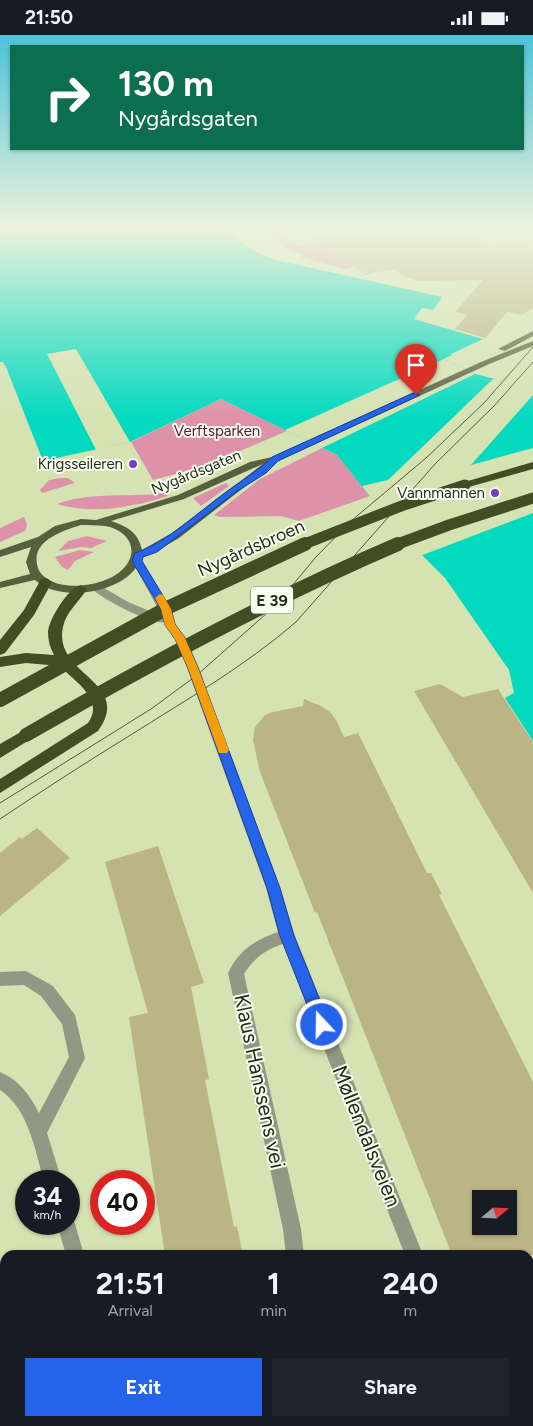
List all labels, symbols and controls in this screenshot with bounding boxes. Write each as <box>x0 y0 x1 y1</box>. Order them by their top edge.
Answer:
text: 21:50 <box>25 6 73 29</box>
text: 130 m <box>118 63 214 105</box>
icon: right <box>35 65 100 130</box>
text: Nygårdsgaten <box>118 105 258 132</box>
pin <box>395 344 437 395</box>
icon: arrive <box>402 351 430 379</box>
park label: Verftsparken <box>174 422 260 440</box>
street label: Nygårdsgaten <box>148 446 244 498</box>
place label: Krigsseileren <box>38 455 123 473</box>
marker: Krigsseileren <box>127 458 139 470</box>
place label: Vannmannen <box>397 484 485 502</box>
marker: Vannmannen <box>489 487 501 499</box>
street label: Nygårdsbroen <box>194 515 308 581</box>
road number: E 39 <box>251 587 293 613</box>
street label: Klaus Hanssens vei <box>229 991 291 1171</box>
position arrow <box>295 998 347 1050</box>
street label: Møllendalsveien <box>327 1062 407 1210</box>
speed limit sign: 40 <box>90 1170 155 1235</box>
text: 34 <box>33 1181 62 1211</box>
north arrow <box>472 1190 518 1235</box>
map controls <box>472 1190 517 1235</box>
text: km/h <box>34 1208 61 1222</box>
text: 21:51 <box>96 1265 165 1302</box>
text: 1 <box>267 1265 280 1302</box>
text: 240 <box>382 1265 438 1302</box>
text: Arrival <box>108 1301 153 1320</box>
text: min <box>261 1301 287 1320</box>
text: m <box>404 1301 417 1320</box>
button: Exit <box>25 1358 262 1416</box>
button: Share <box>272 1358 509 1416</box>

